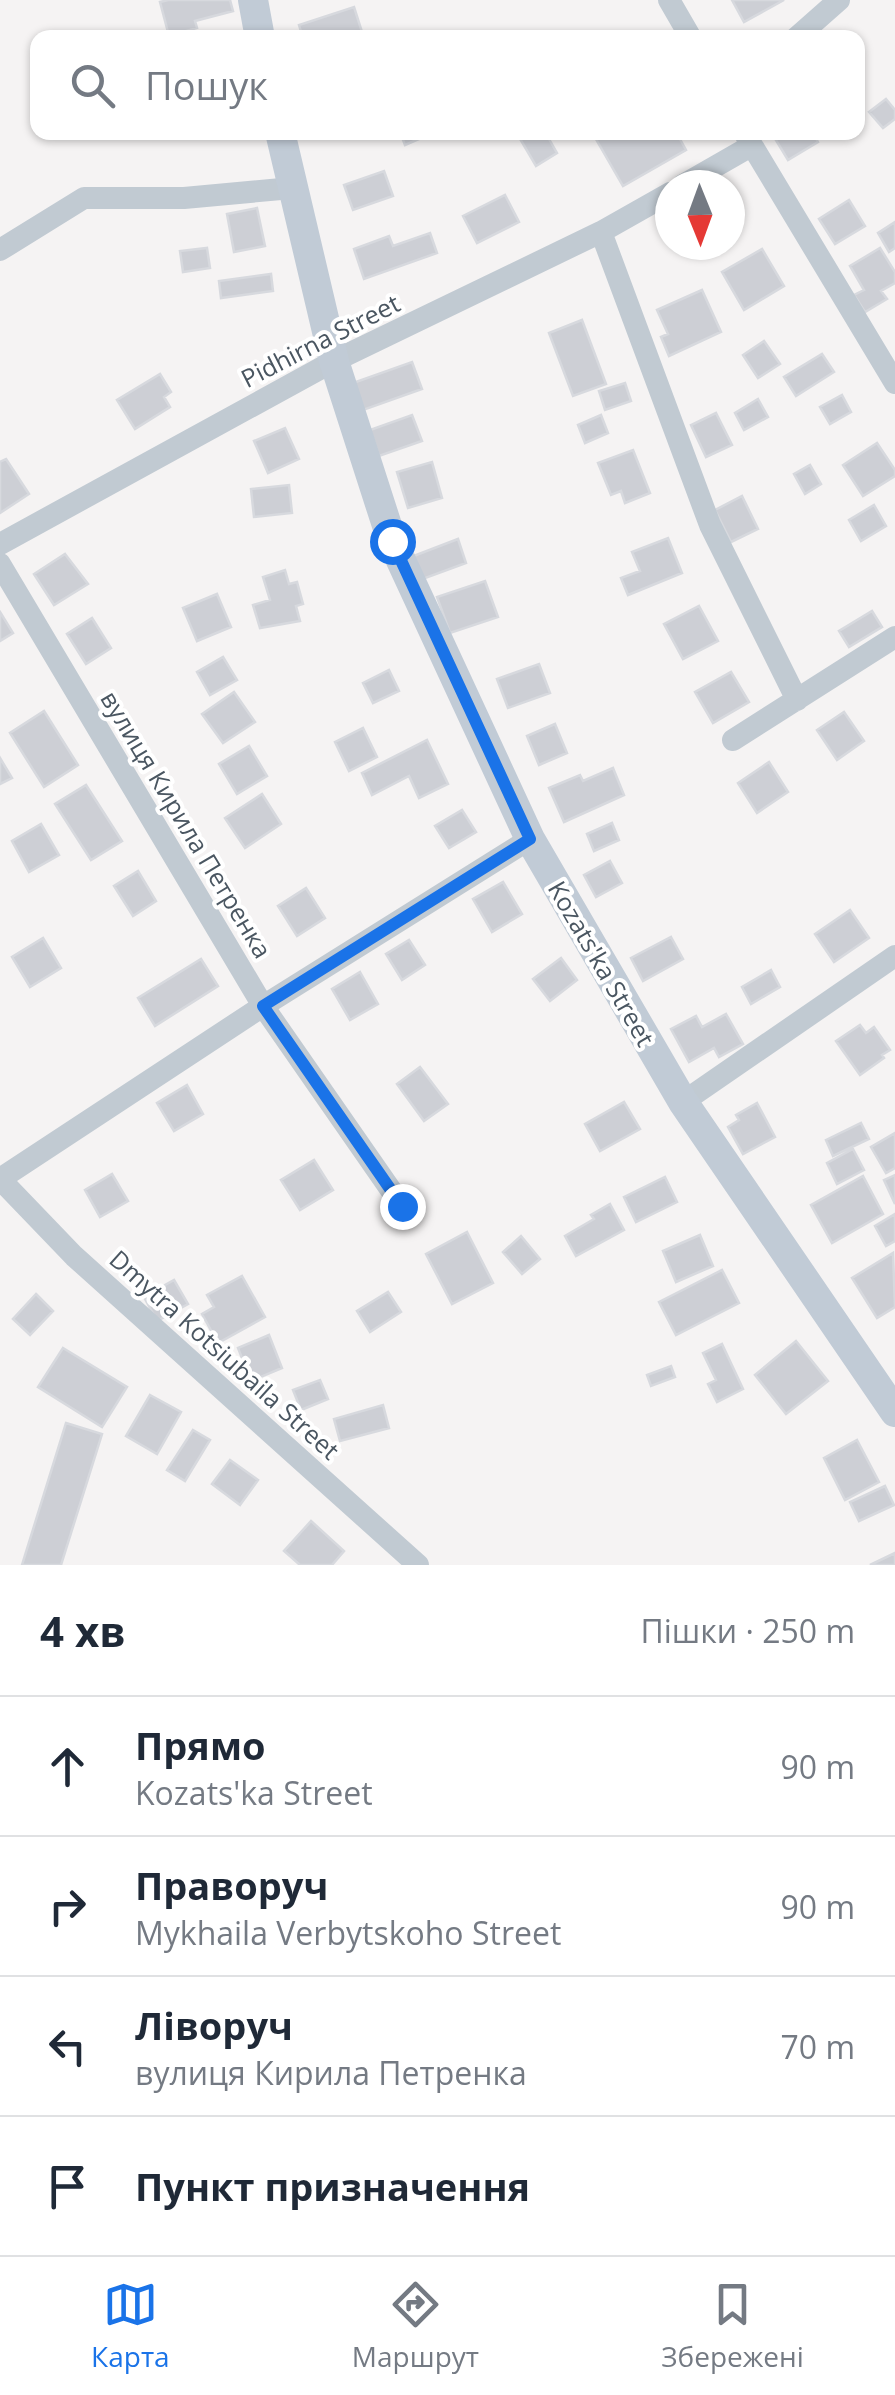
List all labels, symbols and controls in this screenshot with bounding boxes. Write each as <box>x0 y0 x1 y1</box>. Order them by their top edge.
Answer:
search box <box>30 30 865 140</box>
icon: search <box>65 58 120 113</box>
text: Пошук <box>145 59 268 111</box>
north arrow <box>655 170 745 260</box>
street label: Pidhirna Street <box>235 285 405 395</box>
route start <box>370 519 416 565</box>
street label: вулиця Кирила Петренка <box>94 684 280 964</box>
street label: Kozats'ka Street <box>541 874 663 1052</box>
route end <box>380 1184 426 1230</box>
street label: Dmytra Kotsiubaila Street <box>103 1242 347 1466</box>
text: 4 хв <box>40 1602 126 1659</box>
text: Пішки · 250 m <box>640 1609 855 1652</box>
text: Прямо <box>135 1719 266 1771</box>
icon: ahead <box>40 1739 95 1794</box>
text: 90 m <box>780 1745 855 1788</box>
text: Kozats'ka Street <box>135 1771 373 1814</box>
text: Праворуч <box>135 1859 328 1911</box>
icon: right <box>40 1879 95 1934</box>
text: 90 m <box>780 1885 855 1928</box>
text: Mykhaila Verbytskoho Street <box>135 1911 561 1954</box>
text: Ліворуч <box>135 1999 293 2051</box>
icon: left <box>40 2019 95 2074</box>
text: 70 m <box>780 2025 855 2068</box>
text: вулиця Кирила Петренка <box>135 2051 527 2094</box>
icon: arrive <box>40 2159 95 2214</box>
text: Пункт призначення <box>135 2160 530 2212</box>
tab: Карта <box>91 2277 170 2375</box>
tab: Маршрут <box>352 2277 479 2375</box>
tab: Збережені <box>661 2277 804 2375</box>

